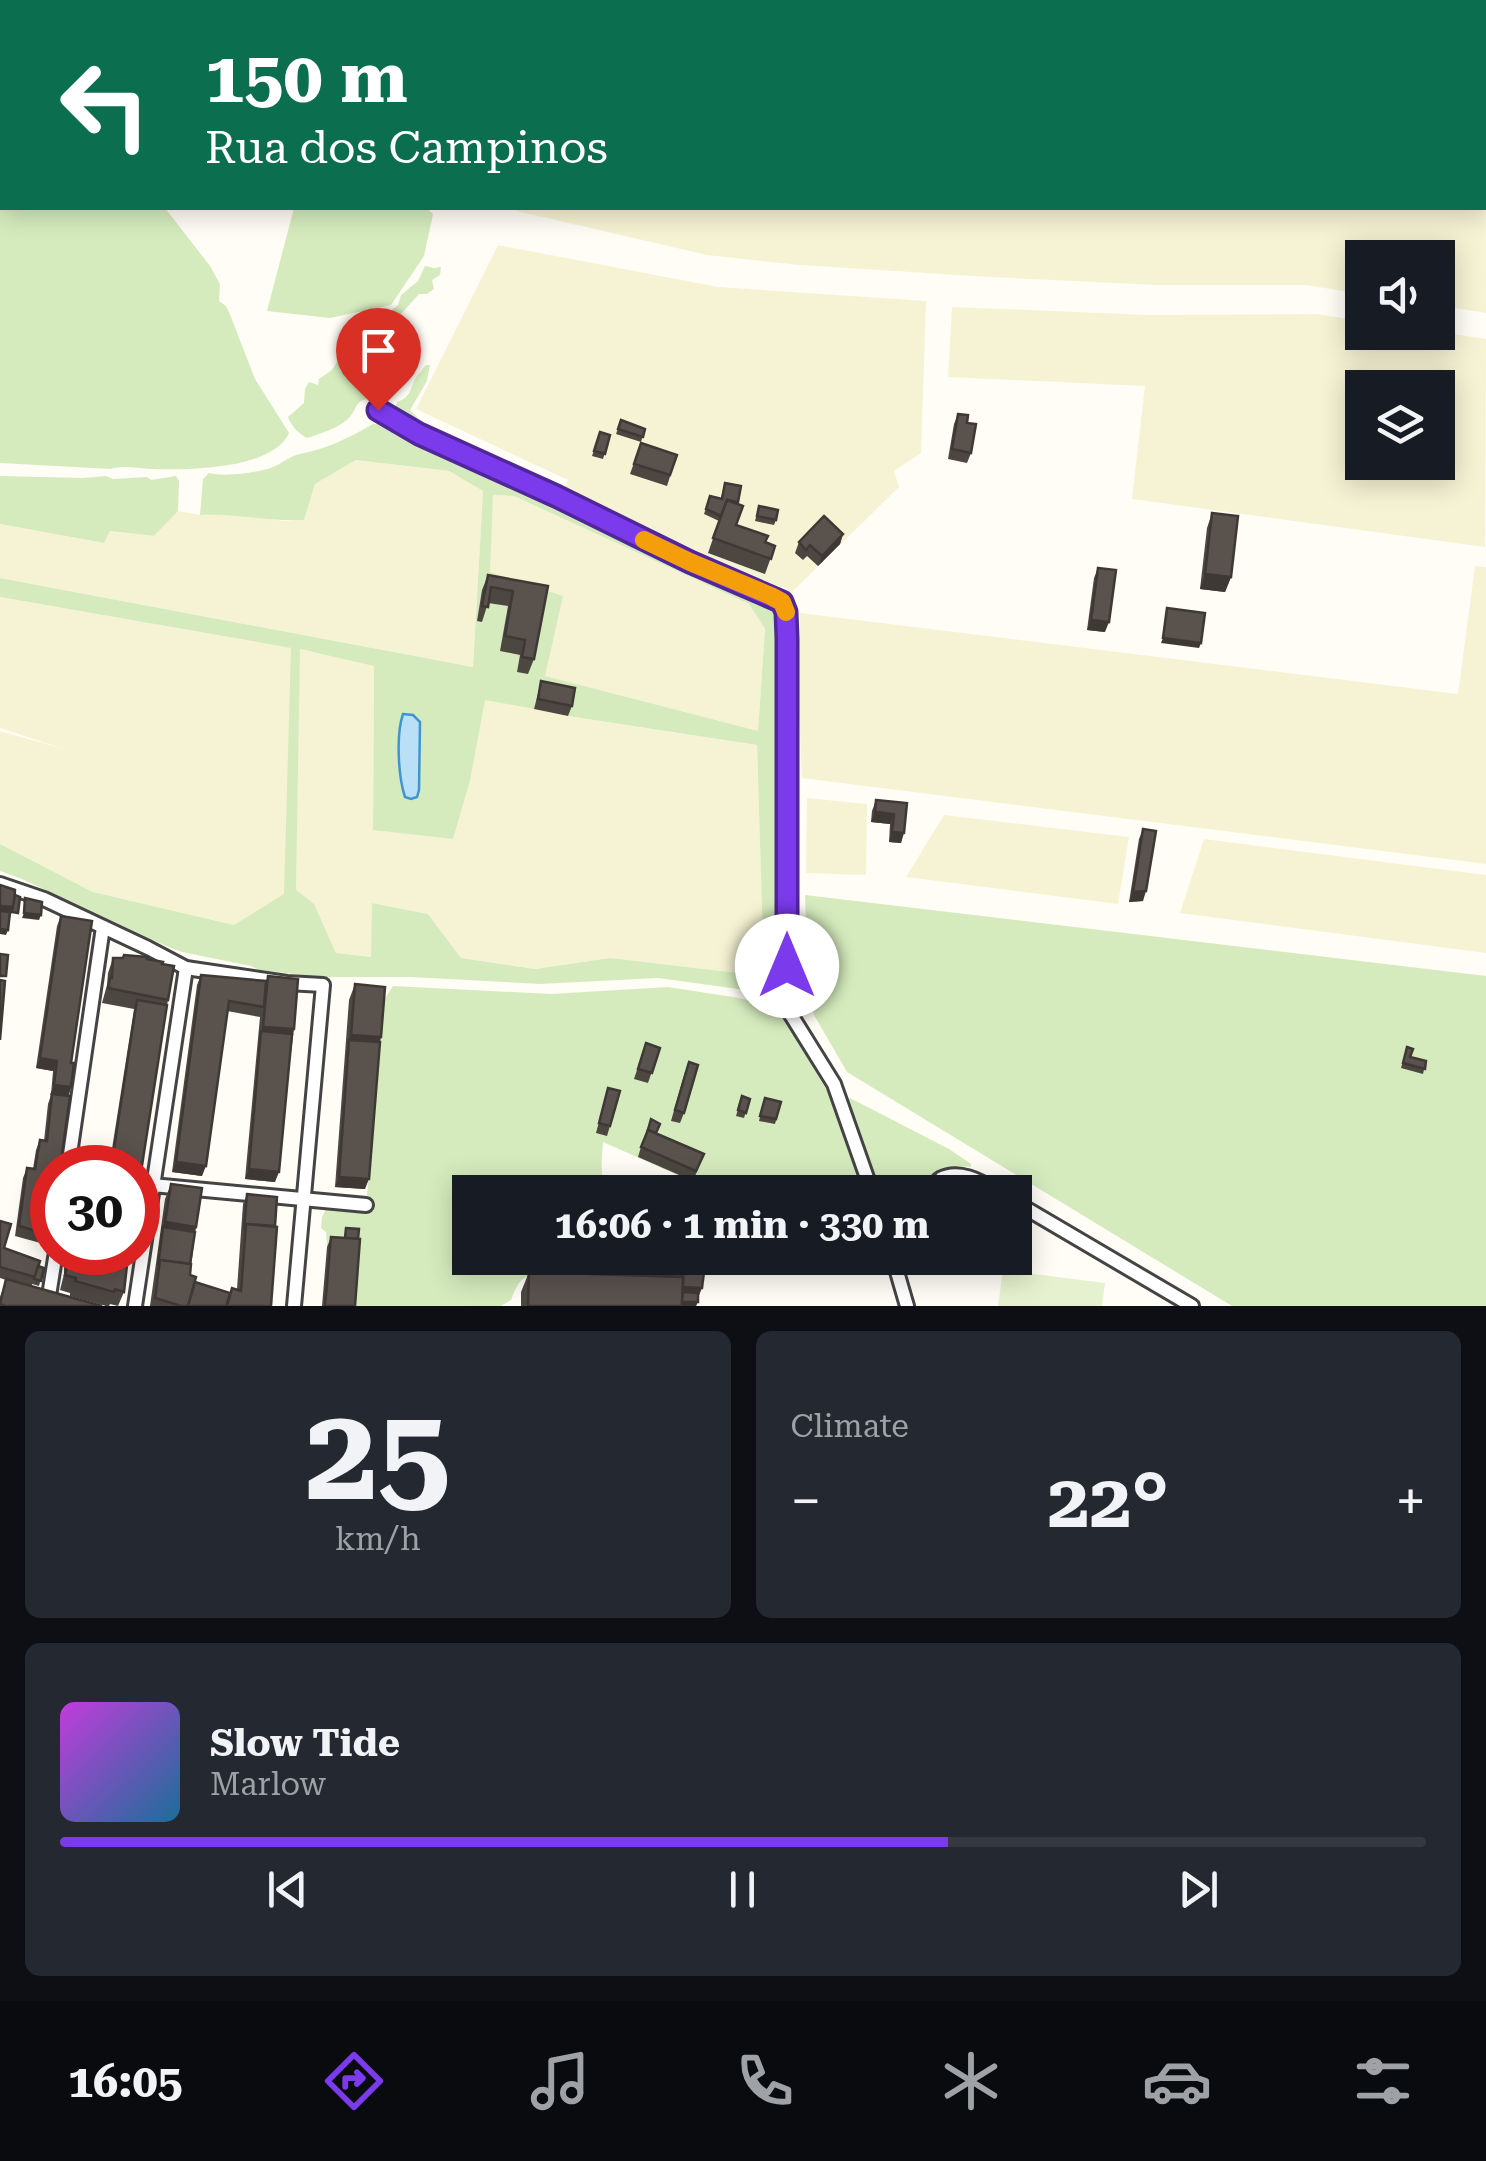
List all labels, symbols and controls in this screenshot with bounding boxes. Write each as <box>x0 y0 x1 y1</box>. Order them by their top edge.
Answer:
text: 150 m <box>205 37 408 119</box>
icon: left <box>40 40 170 170</box>
text: Rua dos Campinos <box>205 121 608 174</box>
map controls <box>1345 240 1455 480</box>
button: sound <box>1345 240 1455 350</box>
pin <box>336 308 421 411</box>
icon: arrive <box>351 323 406 378</box>
button: layers <box>1345 370 1455 480</box>
position arrow <box>735 914 839 1018</box>
speed limit sign: 30 <box>30 1145 160 1275</box>
text: 16:06 · 1 min · 330 m <box>555 1203 929 1247</box>
text: 25 <box>305 1378 451 1531</box>
text: Climate <box>791 1407 909 1445</box>
text: 22° <box>1048 1457 1169 1545</box>
text: − <box>791 1469 821 1533</box>
text: + <box>1395 1469 1426 1533</box>
text: km/h <box>335 1520 421 1558</box>
text: Slow Tide <box>210 1721 400 1765</box>
text: Marlow <box>210 1765 326 1803</box>
icon: previous <box>260 1862 315 1917</box>
icon: pause <box>715 1862 770 1917</box>
icon: next <box>1171 1862 1226 1917</box>
icon: directions <box>319 2046 389 2116</box>
icon: music <box>525 2046 595 2116</box>
icon: phone <box>730 2046 800 2116</box>
icon: climate <box>936 2046 1006 2116</box>
icon: car <box>1142 2046 1212 2116</box>
icon: filters <box>1348 2046 1418 2116</box>
text: 16:05 <box>68 2055 183 2108</box>

